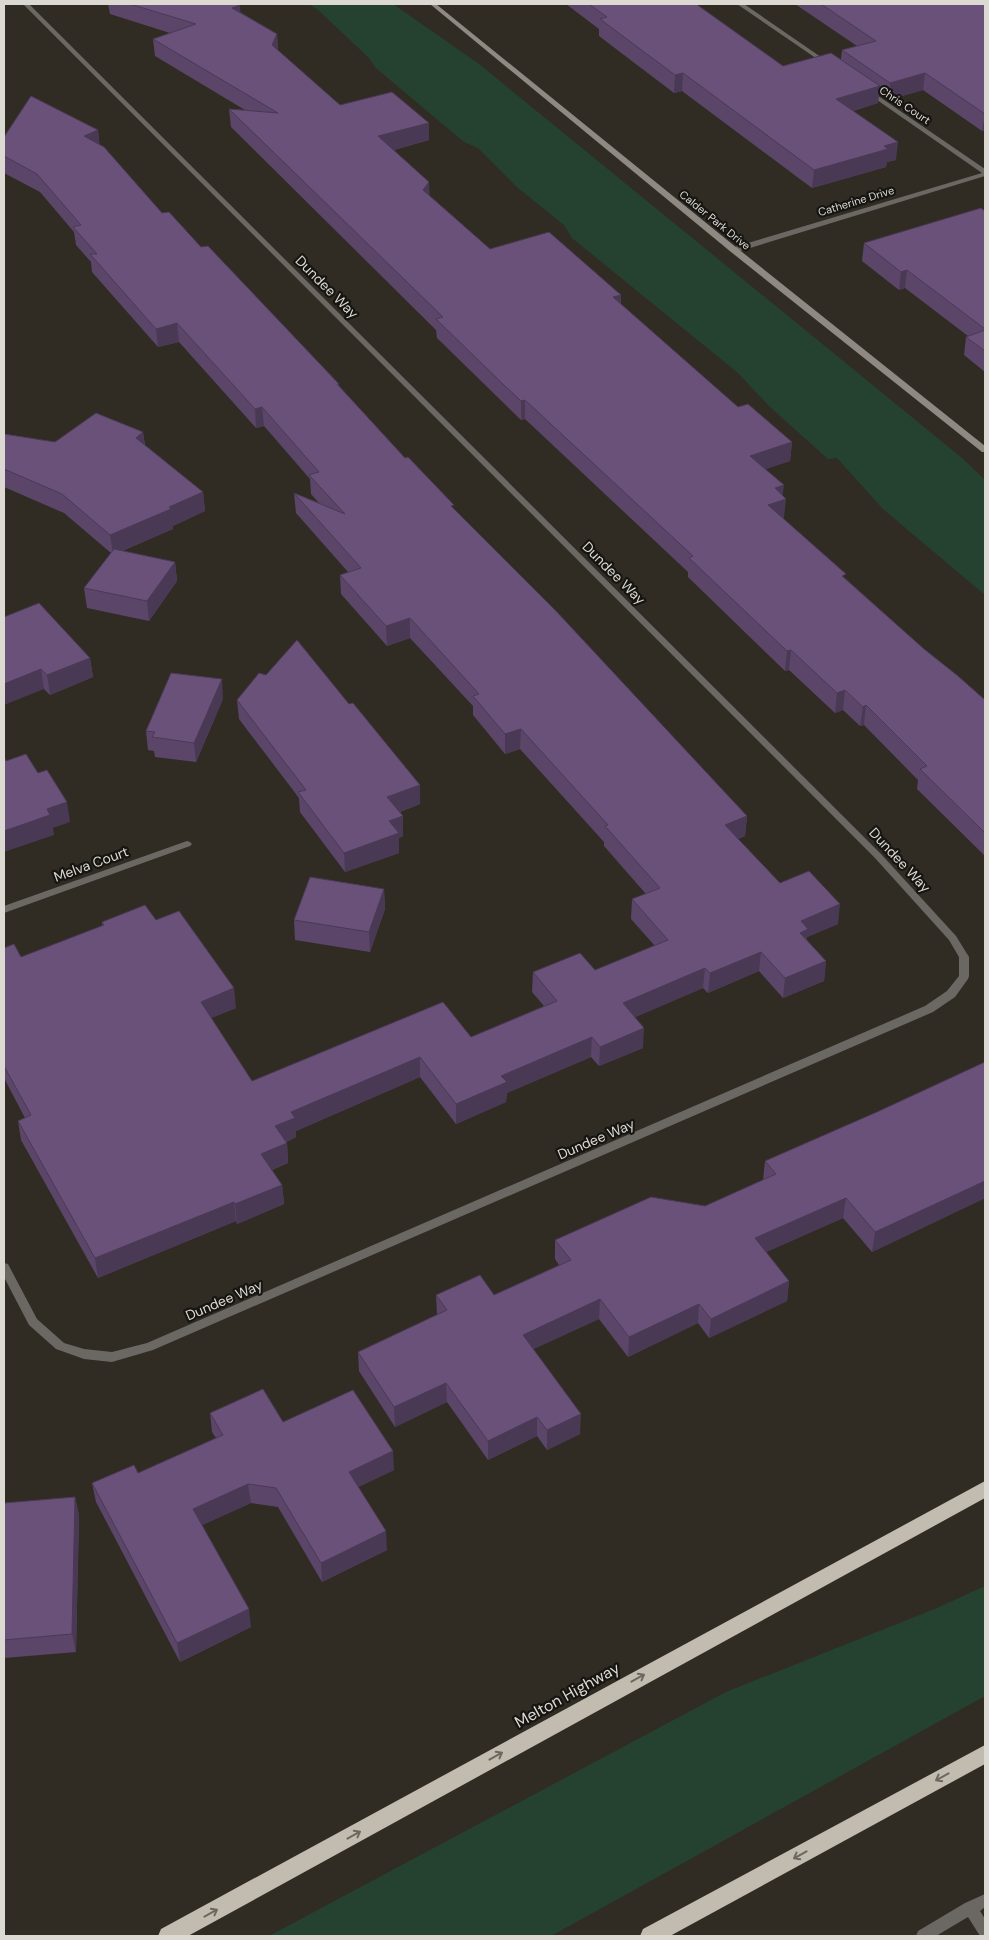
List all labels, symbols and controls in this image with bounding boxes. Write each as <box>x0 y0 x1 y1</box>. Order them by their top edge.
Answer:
street label: Chris Court <box>877 83 933 127</box>
street label: Catherine Drive <box>816 183 896 219</box>
street label: Calder Park Drive <box>677 187 753 253</box>
street label: Dundee Way <box>292 252 363 323</box>
street label: Dundee Way <box>579 538 650 609</box>
street label: Dundee Way <box>865 824 935 896</box>
street label: Melva Court <box>51 842 131 886</box>
street label: Dundee Way <box>555 1115 638 1163</box>
street label: Dundee Way <box>183 1276 266 1324</box>
street label: Melton Highway <box>511 1657 623 1733</box>
one-way arrow <box>631 1673 646 1683</box>
one-way arrow <box>488 1751 503 1761</box>
one-way arrow <box>935 1772 950 1782</box>
one-way arrow <box>346 1829 360 1839</box>
one-way arrow <box>792 1850 807 1860</box>
one-way arrow <box>203 1908 218 1917</box>

